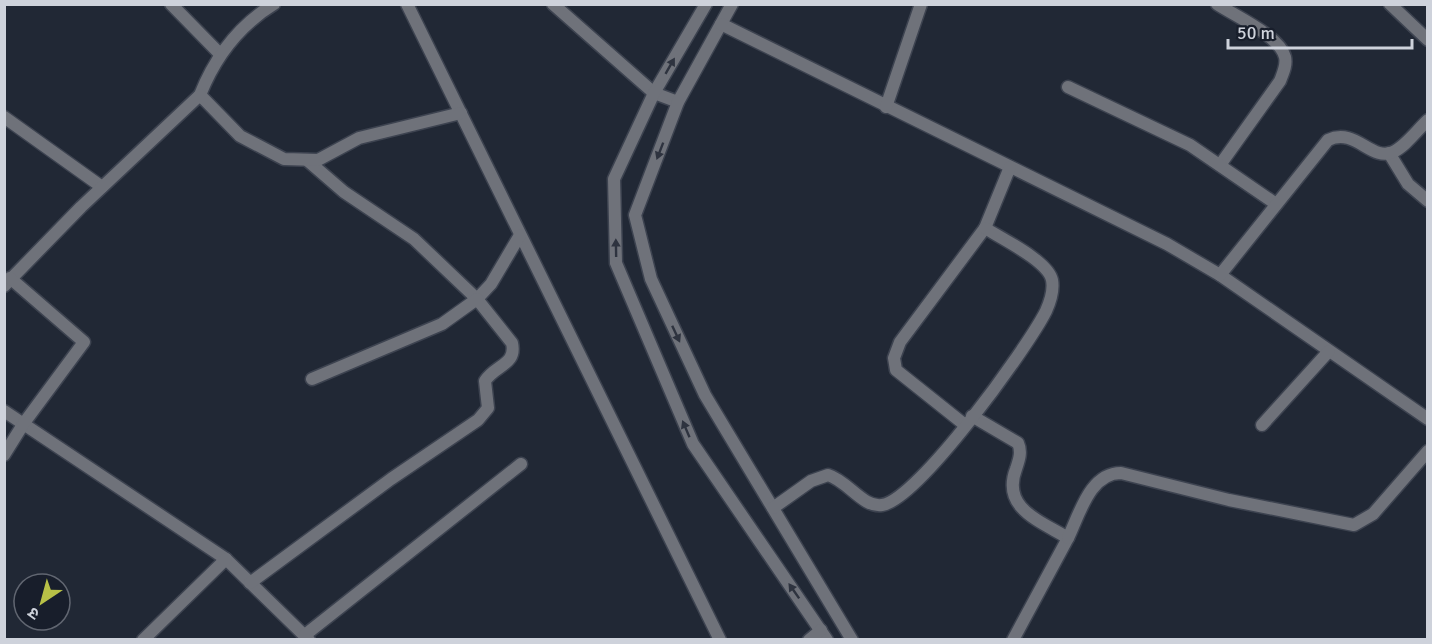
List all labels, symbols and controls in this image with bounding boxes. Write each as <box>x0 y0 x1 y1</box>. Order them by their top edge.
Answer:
scale bar <box>1228 12 1412 50</box>
text: 50 m <box>1237 22 1275 44</box>
one-way arrow <box>664 58 675 74</box>
one-way arrow <box>654 142 664 160</box>
one-way arrow <box>611 239 621 258</box>
one-way arrow <box>672 325 681 342</box>
one-way arrow <box>681 420 691 438</box>
north arrow <box>12 572 72 632</box>
one-way arrow <box>788 584 800 600</box>
text: उ <box>24 602 43 624</box>

